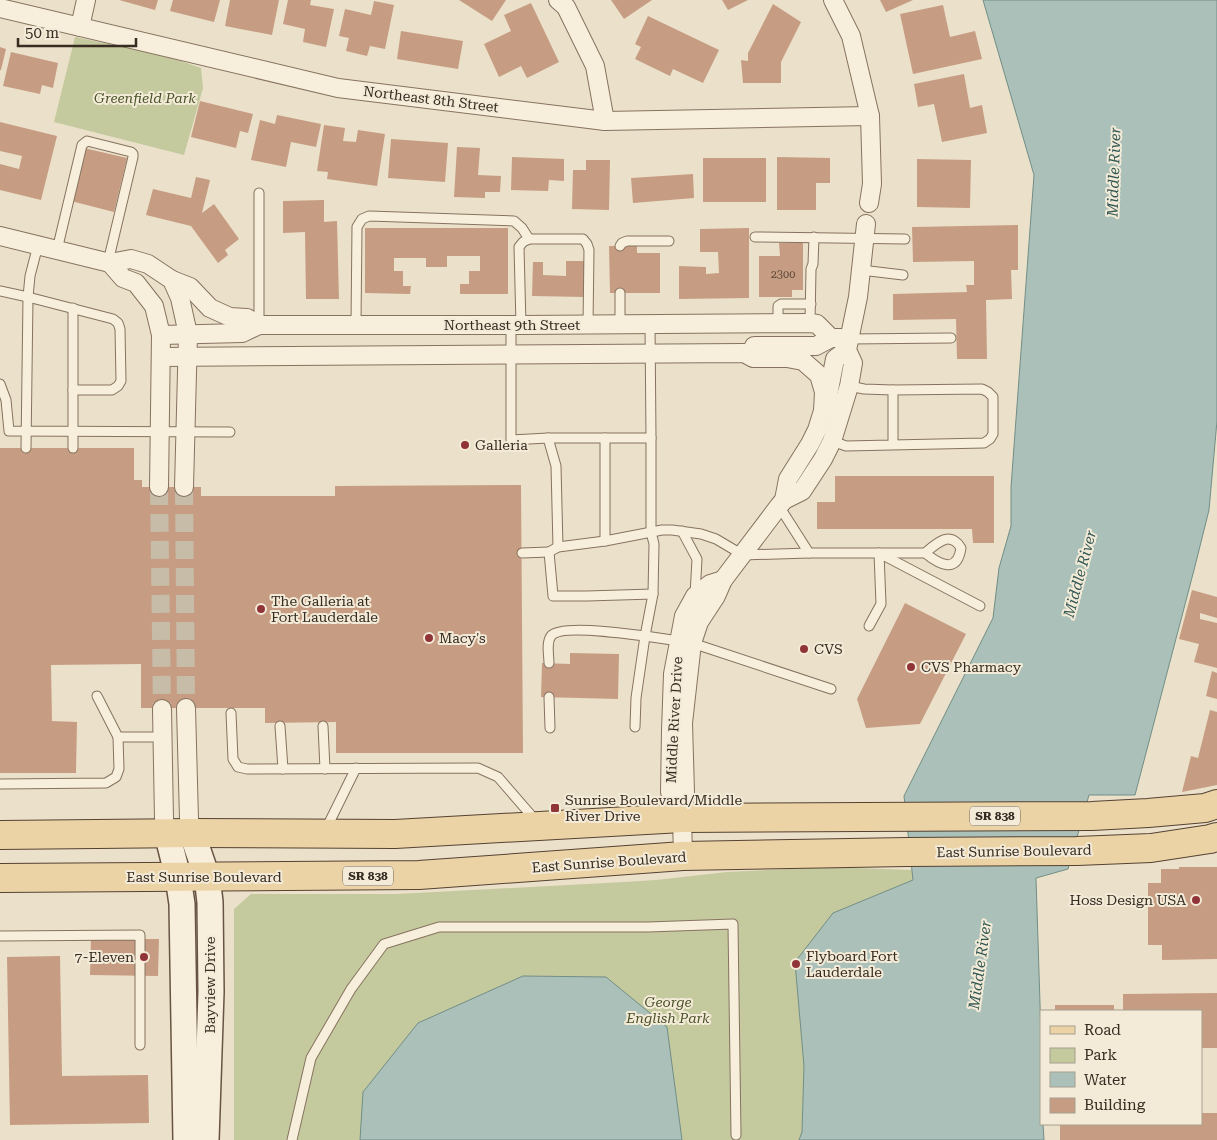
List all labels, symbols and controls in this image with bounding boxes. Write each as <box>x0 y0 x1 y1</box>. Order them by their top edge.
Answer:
scale bar <box>18 15 135 47</box>
text: 50 m <box>25 24 60 42</box>
street label: Northeast 8th Street <box>362 83 500 115</box>
park label: Greenfield Park <box>94 90 196 106</box>
water label: Middle River <box>1103 126 1125 218</box>
house number: 2300 <box>771 268 795 281</box>
street label: Northeast 9th Street <box>444 317 580 333</box>
place label: Galleria <box>475 437 528 453</box>
marker: Galleria <box>459 439 471 451</box>
water label: Middle River <box>1059 528 1100 621</box>
place label: The Galleria at Fort Lauderdale <box>271 593 378 625</box>
marker: The Galleria at Fort Lauderdale <box>255 603 267 615</box>
place label: Macy's <box>439 630 486 646</box>
marker: Macy's <box>423 632 435 644</box>
place label: CVS <box>814 641 843 657</box>
marker: CVS <box>798 643 810 655</box>
street label: Middle River Drive <box>663 656 685 784</box>
place label: CVS Pharmacy <box>921 659 1022 675</box>
marker: CVS Pharmacy <box>905 661 917 673</box>
place label: Sunrise Boulevard/Middle River Drive <box>565 792 742 824</box>
marker: Sunrise Boulevard/Middle River Drive <box>549 802 561 814</box>
road number: SR 838 <box>970 806 1020 826</box>
street label: East Sunrise Boulevard <box>936 842 1092 860</box>
street label: East Sunrise Boulevard <box>531 849 687 875</box>
road number: SR 838 <box>343 866 393 886</box>
street label: East Sunrise Boulevard <box>126 869 282 885</box>
place label: Hoss Design USA <box>1069 892 1186 908</box>
marker: Hoss Design USA <box>1190 894 1202 906</box>
water label: Middle River <box>965 919 995 1012</box>
street label: Bayview Drive <box>202 936 218 1033</box>
place label: Flyboard Fort Lauderdale <box>806 948 898 980</box>
place label: 7-Eleven <box>75 949 134 965</box>
marker: 7-Eleven <box>138 951 150 963</box>
marker: Flyboard Fort Lauderdale <box>790 958 802 970</box>
park label: George English Park <box>625 994 710 1026</box>
legend <box>1040 1010 1202 1125</box>
text: Road <box>1084 1021 1121 1039</box>
text: Park <box>1084 1046 1118 1064</box>
text: Water <box>1084 1071 1126 1089</box>
text: Building <box>1084 1096 1146 1114</box>

